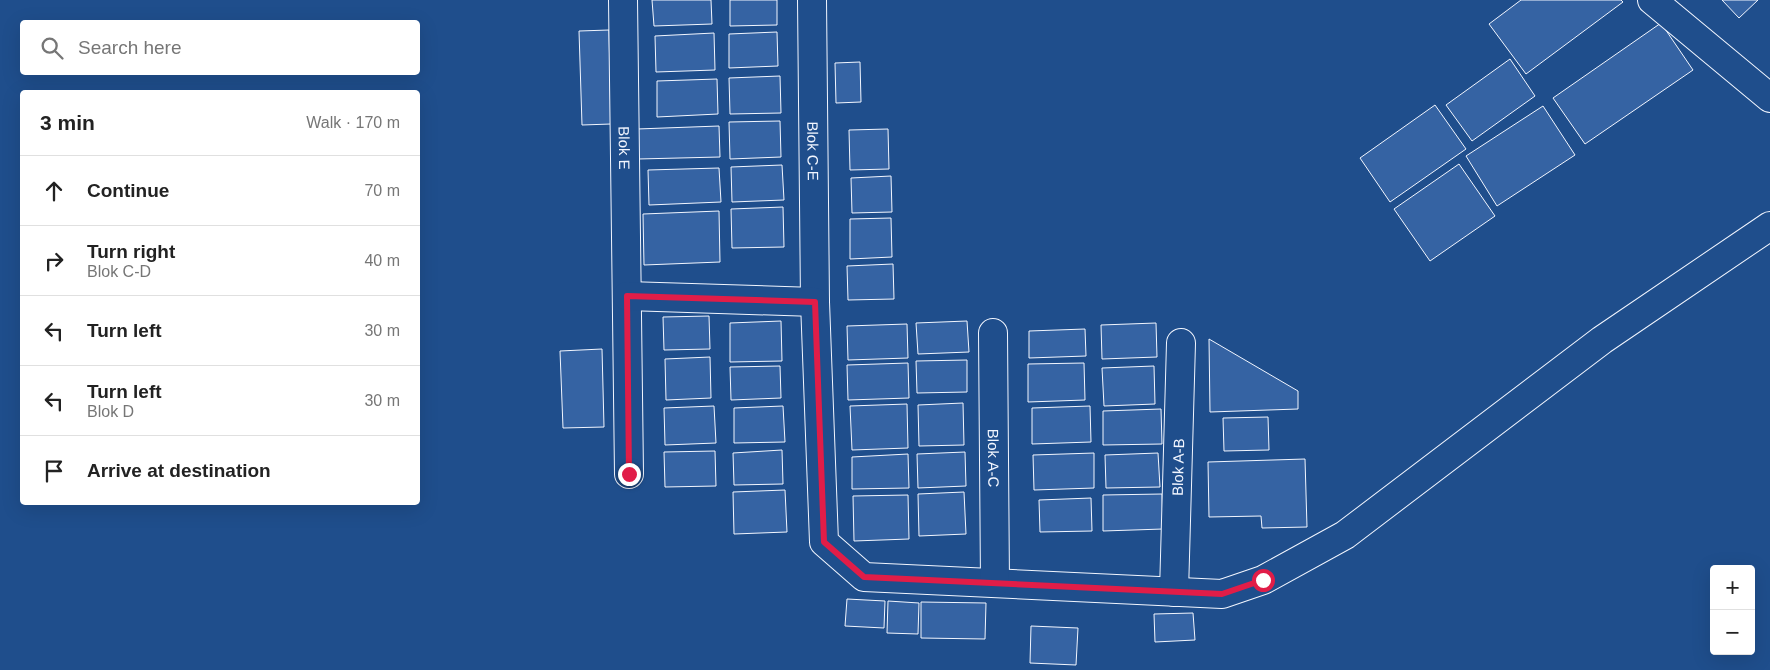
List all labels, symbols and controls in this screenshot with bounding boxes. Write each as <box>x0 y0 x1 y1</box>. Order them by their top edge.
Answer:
search box <box>20 20 420 75</box>
icon: search <box>38 34 66 62</box>
text: Search here <box>78 37 182 58</box>
text: 3 min <box>40 111 95 134</box>
text: Walk · 170 m <box>306 114 400 131</box>
street label: Blok C-E <box>805 121 822 181</box>
street label: Blok E <box>616 126 634 170</box>
icon: ahead <box>40 177 68 205</box>
text: Continue <box>87 180 169 201</box>
text: 70 m <box>364 182 400 199</box>
text: Turn right <box>87 241 175 262</box>
icon: right <box>40 247 68 275</box>
text: 40 m <box>364 252 400 269</box>
text: Blok C-D <box>87 263 151 280</box>
icon: left <box>40 317 68 345</box>
text: Turn left <box>87 320 162 341</box>
text: 30 m <box>364 322 400 339</box>
text: Turn left <box>87 381 162 402</box>
icon: left <box>40 387 68 415</box>
text: 30 m <box>364 392 400 409</box>
text: Blok D <box>87 403 134 420</box>
street label: Blok A-C <box>985 429 1003 487</box>
street label: Blok A-B <box>1168 438 1187 496</box>
icon: arrive <box>40 457 68 485</box>
text: Arrive at destination <box>87 460 271 481</box>
route end <box>618 463 641 486</box>
map controls <box>1710 565 1755 655</box>
button: + <box>1710 565 1755 610</box>
route start <box>1252 569 1275 592</box>
button: − <box>1710 610 1755 655</box>

